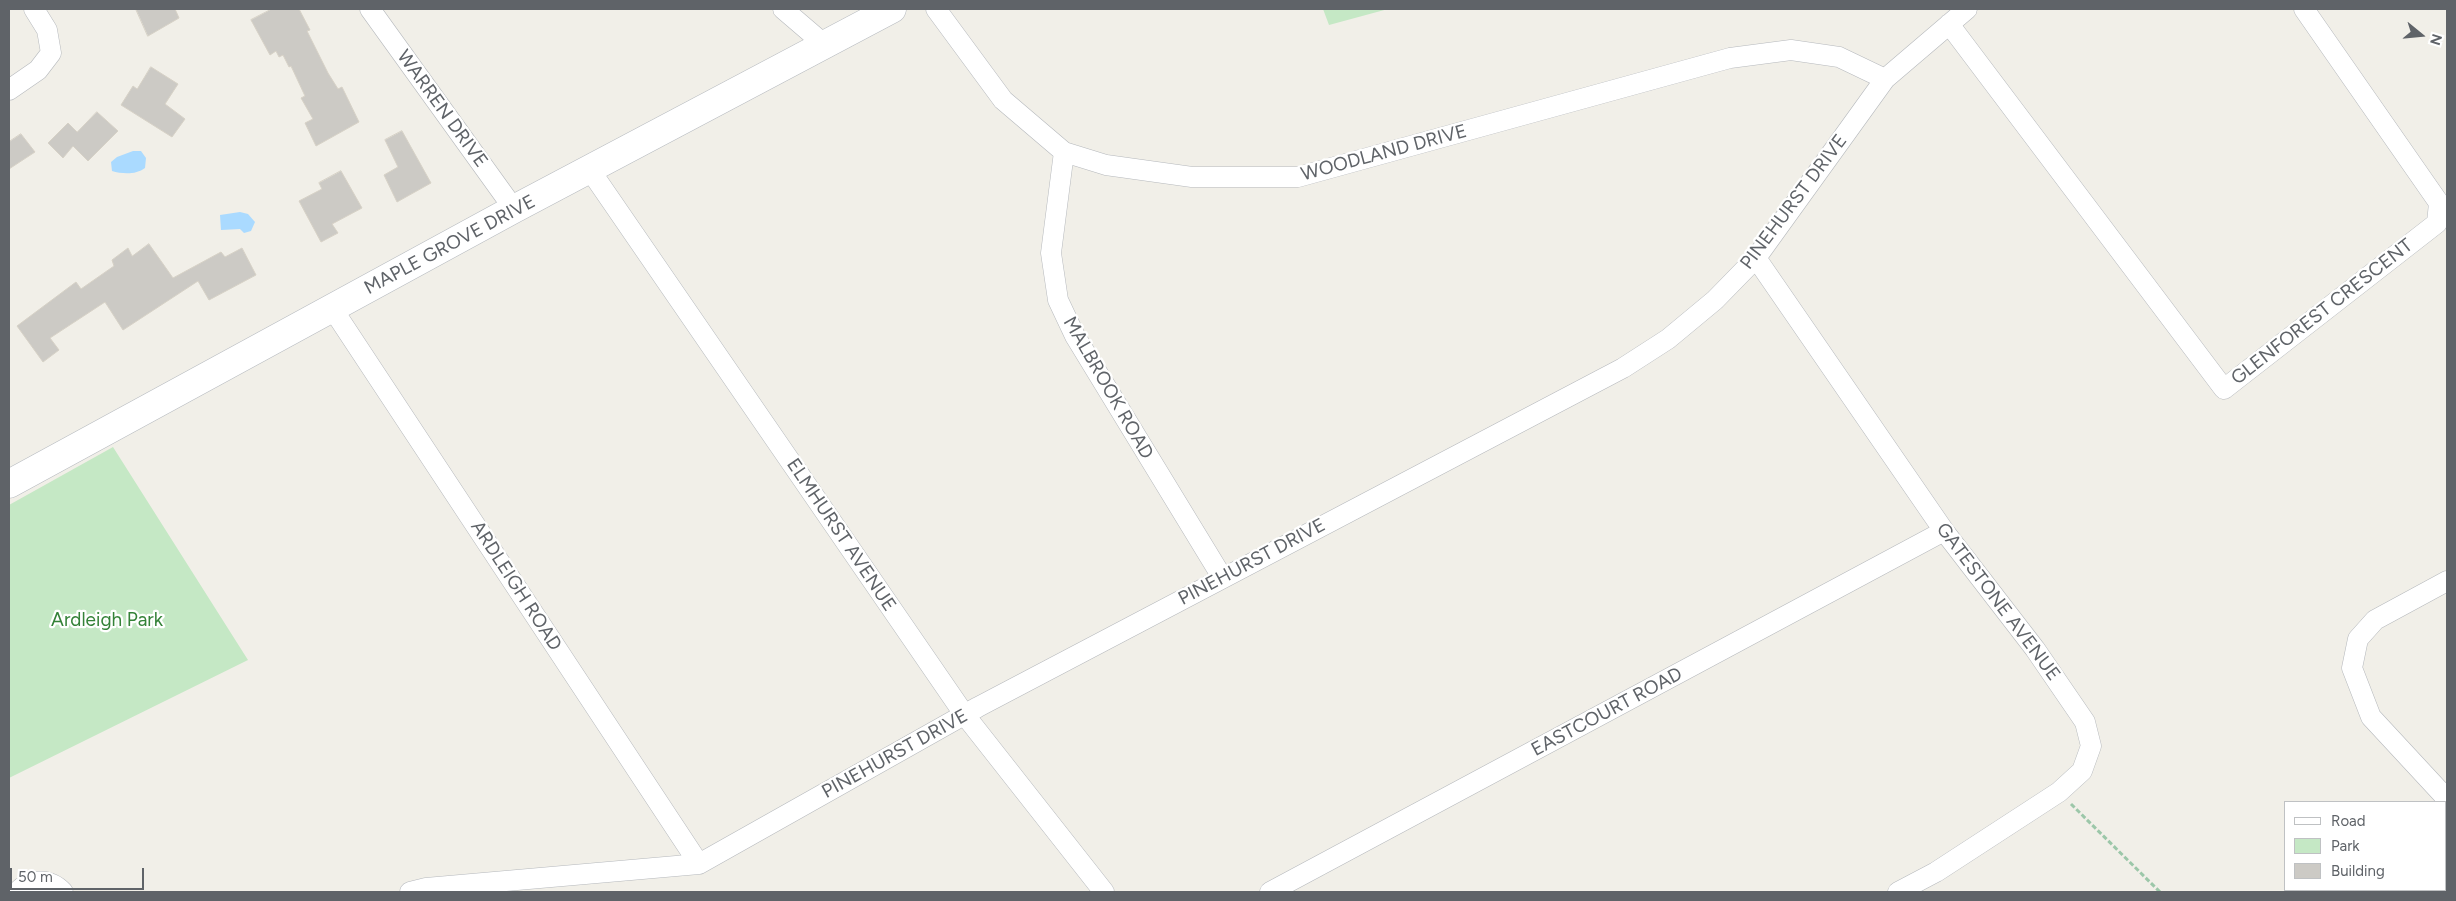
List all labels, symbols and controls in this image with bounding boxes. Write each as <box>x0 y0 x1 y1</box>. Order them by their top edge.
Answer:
north arrow <box>2396 10 2446 60</box>
text: N <box>2426 32 2446 47</box>
street label: WARREN DRIVE <box>392 46 492 172</box>
street label: WOODLAND DRIVE <box>1299 120 1469 186</box>
street label: PINEHURST DRIVE <box>1736 130 1852 274</box>
street label: MAPLE GROVE DRIVE <box>361 190 539 300</box>
street label: GLENFOREST CRESCENT <box>2227 234 2417 390</box>
street label: MALBROOK ROAD <box>1058 313 1158 463</box>
street label: ELMHURST AVENUE <box>781 454 901 616</box>
street label: PINEHURST DRIVE <box>1175 514 1329 610</box>
street label: ARDLEIGH ROAD <box>466 517 566 655</box>
street label: GATESTONE AVENUE <box>1931 518 2065 686</box>
park label: Ardleigh Park <box>51 609 163 631</box>
street label: EASTCOURT ROAD <box>1528 663 1686 761</box>
street label: PINEHURST DRIVE <box>818 704 972 804</box>
legend <box>2284 801 2446 891</box>
text: Road <box>2331 812 2366 830</box>
text: Park <box>2331 837 2360 855</box>
scale bar <box>12 858 146 890</box>
text: Building <box>2331 862 2385 880</box>
text: 50 m <box>18 868 53 886</box>

